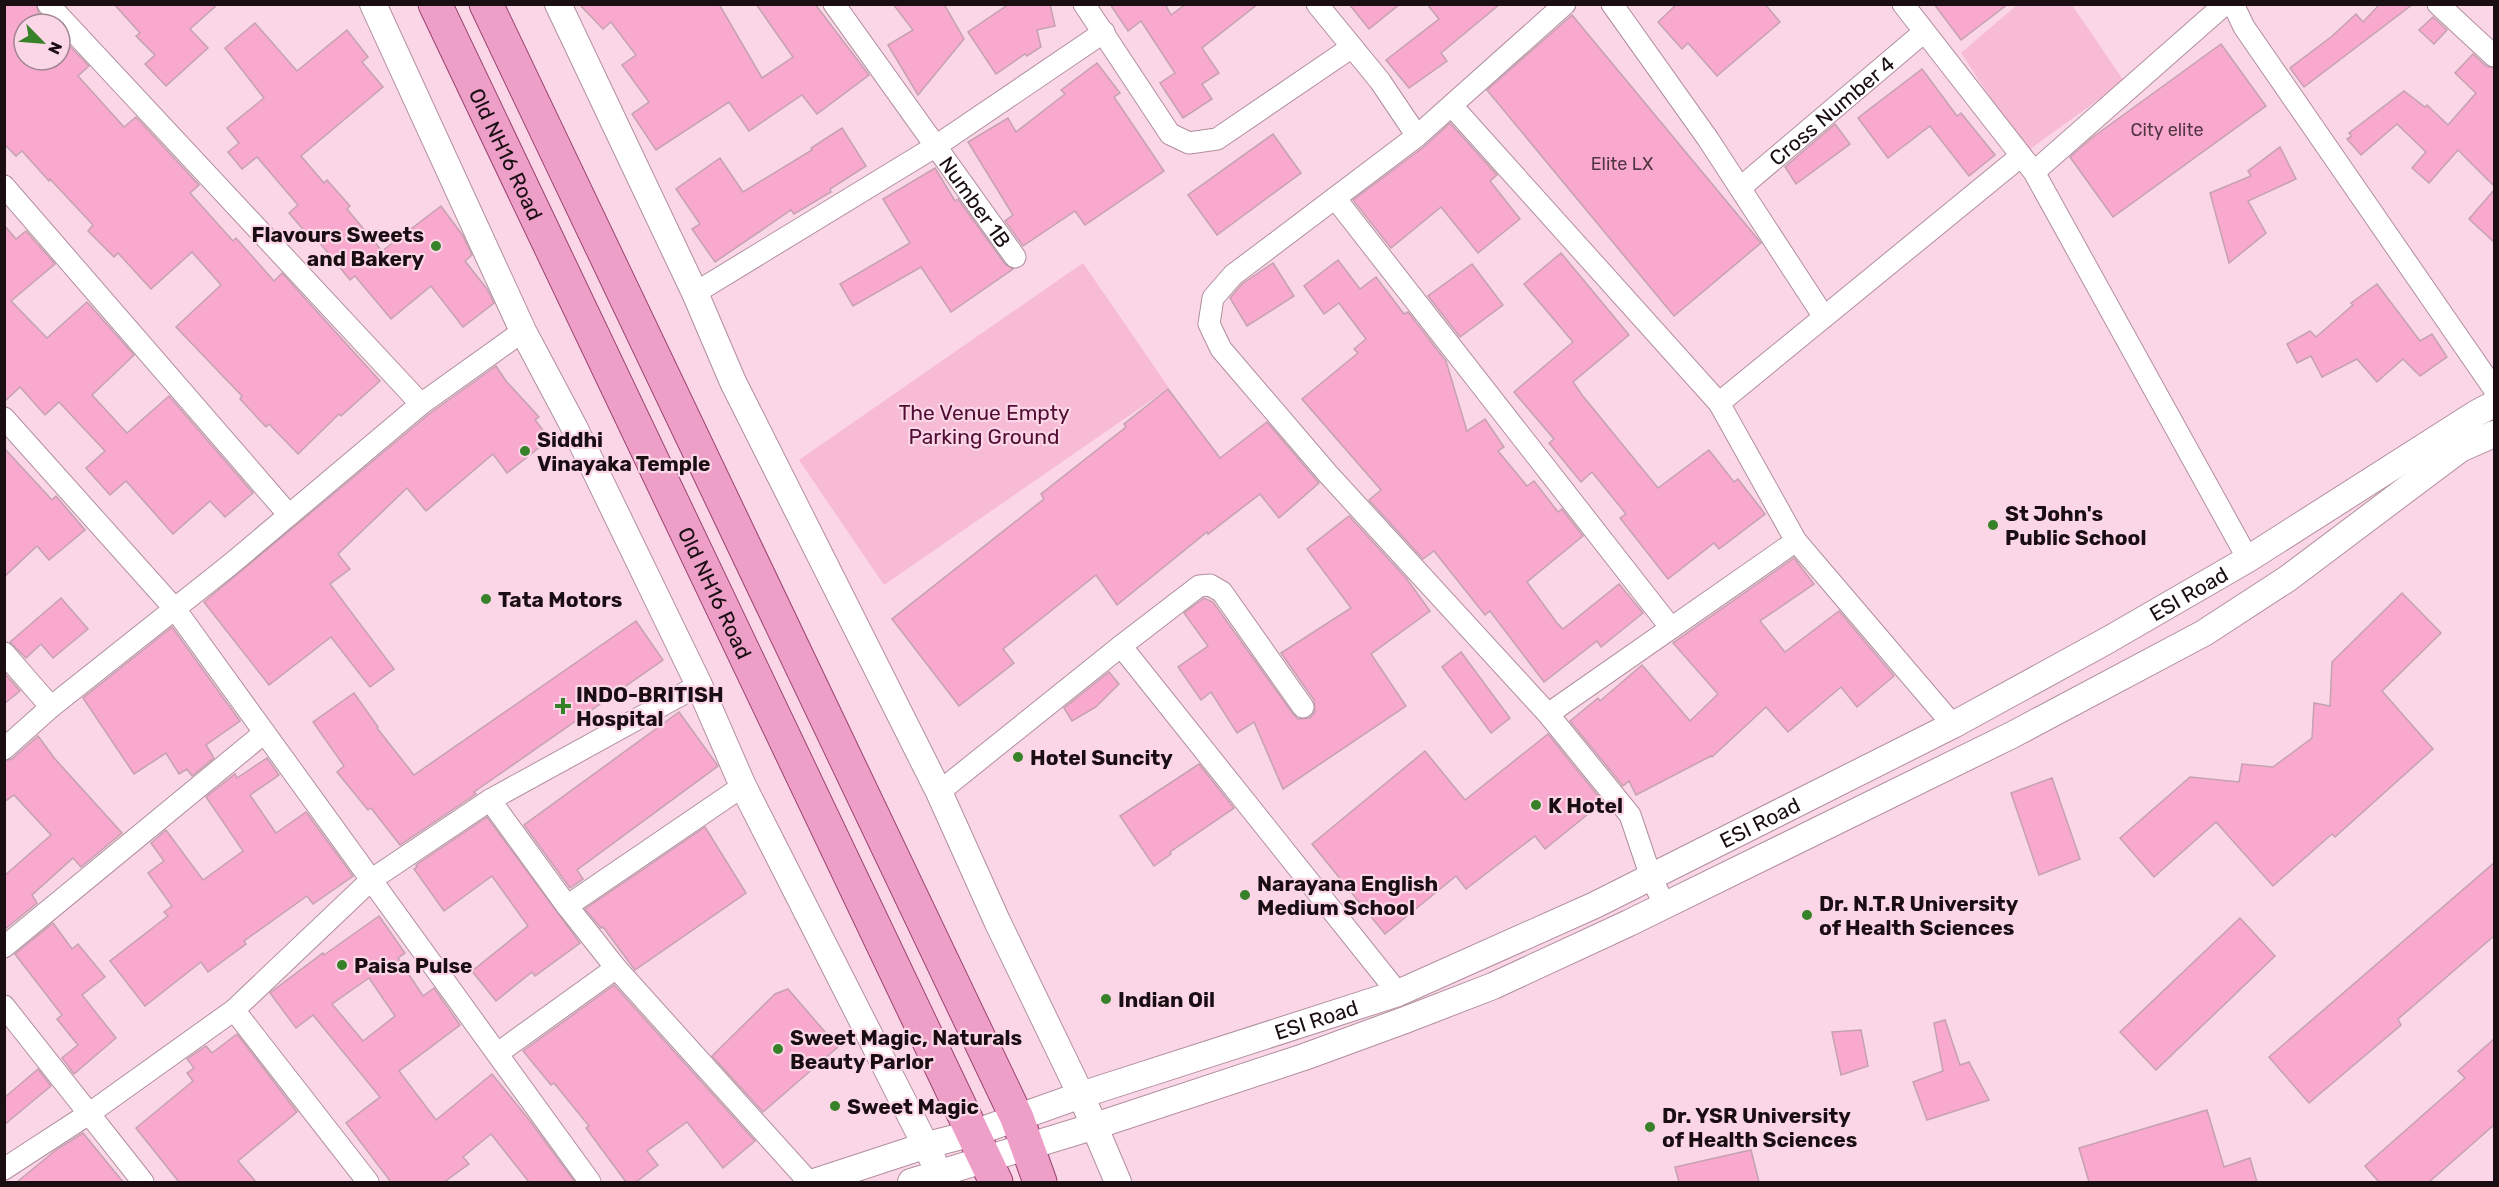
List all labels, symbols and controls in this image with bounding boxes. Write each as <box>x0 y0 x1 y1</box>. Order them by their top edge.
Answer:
north arrow <box>12 12 72 72</box>
text: N <box>44 39 66 57</box>
street label: Cross Number 4 <box>1764 50 1899 170</box>
street label: Old NH16 Road <box>464 84 548 224</box>
house number: City elite <box>2130 119 2204 141</box>
street label: Number 1B <box>934 151 1016 252</box>
house number: Elite LX <box>1591 153 1653 175</box>
place label: Flavours Sweets and Bakery <box>251 222 424 271</box>
marker: Flavours Sweets and Bakery <box>429 239 443 253</box>
park label: The Venue Empty Parking Ground <box>898 400 1070 449</box>
place label: Siddhi Vinayaka Temple <box>537 427 711 476</box>
marker: Siddhi Vinayaka Temple <box>518 444 532 458</box>
place label: St John's Public School <box>2005 501 2146 550</box>
marker: St John's Public School <box>1986 518 2000 532</box>
street label: Old NH16 Road <box>673 523 757 663</box>
street label: ESI Road <box>2145 561 2232 626</box>
place label: Tata Motors <box>498 587 622 612</box>
marker: Tata Motors <box>479 592 493 606</box>
place label: INDO-BRITISH Hospital <box>576 682 724 731</box>
marker: INDO-BRITISH Hospital <box>554 697 572 715</box>
place label: Hotel Suncity <box>1030 745 1173 770</box>
marker: Hotel Suncity <box>1011 750 1025 764</box>
street label: ESI Road <box>1715 792 1804 853</box>
place label: K Hotel <box>1548 793 1623 818</box>
marker: K Hotel <box>1529 798 1543 812</box>
place label: Narayana English Medium School <box>1257 871 1438 920</box>
marker: Narayana English Medium School <box>1238 888 1252 902</box>
place label: Dr. N.T.R University of Health Sciences <box>1819 891 2019 940</box>
marker: Dr. N.T.R University of Health Sciences <box>1800 908 1814 922</box>
place label: Paisa Pulse <box>354 953 473 978</box>
marker: Paisa Pulse <box>335 958 349 972</box>
place label: Indian Oil <box>1118 987 1215 1012</box>
marker: Indian Oil <box>1099 992 1113 1006</box>
street label: ESI Road <box>1271 994 1361 1044</box>
place label: Sweet Magic, Naturals Beauty Parlor <box>790 1025 1022 1074</box>
marker: Sweet Magic, Naturals Beauty Parlor <box>771 1042 785 1056</box>
place label: Sweet Magic <box>847 1094 979 1119</box>
marker: Sweet Magic <box>828 1099 842 1113</box>
place label: Dr. YSR University of Health Sciences <box>1662 1103 1857 1152</box>
marker: Dr. YSR University of Health Sciences <box>1643 1120 1657 1134</box>

